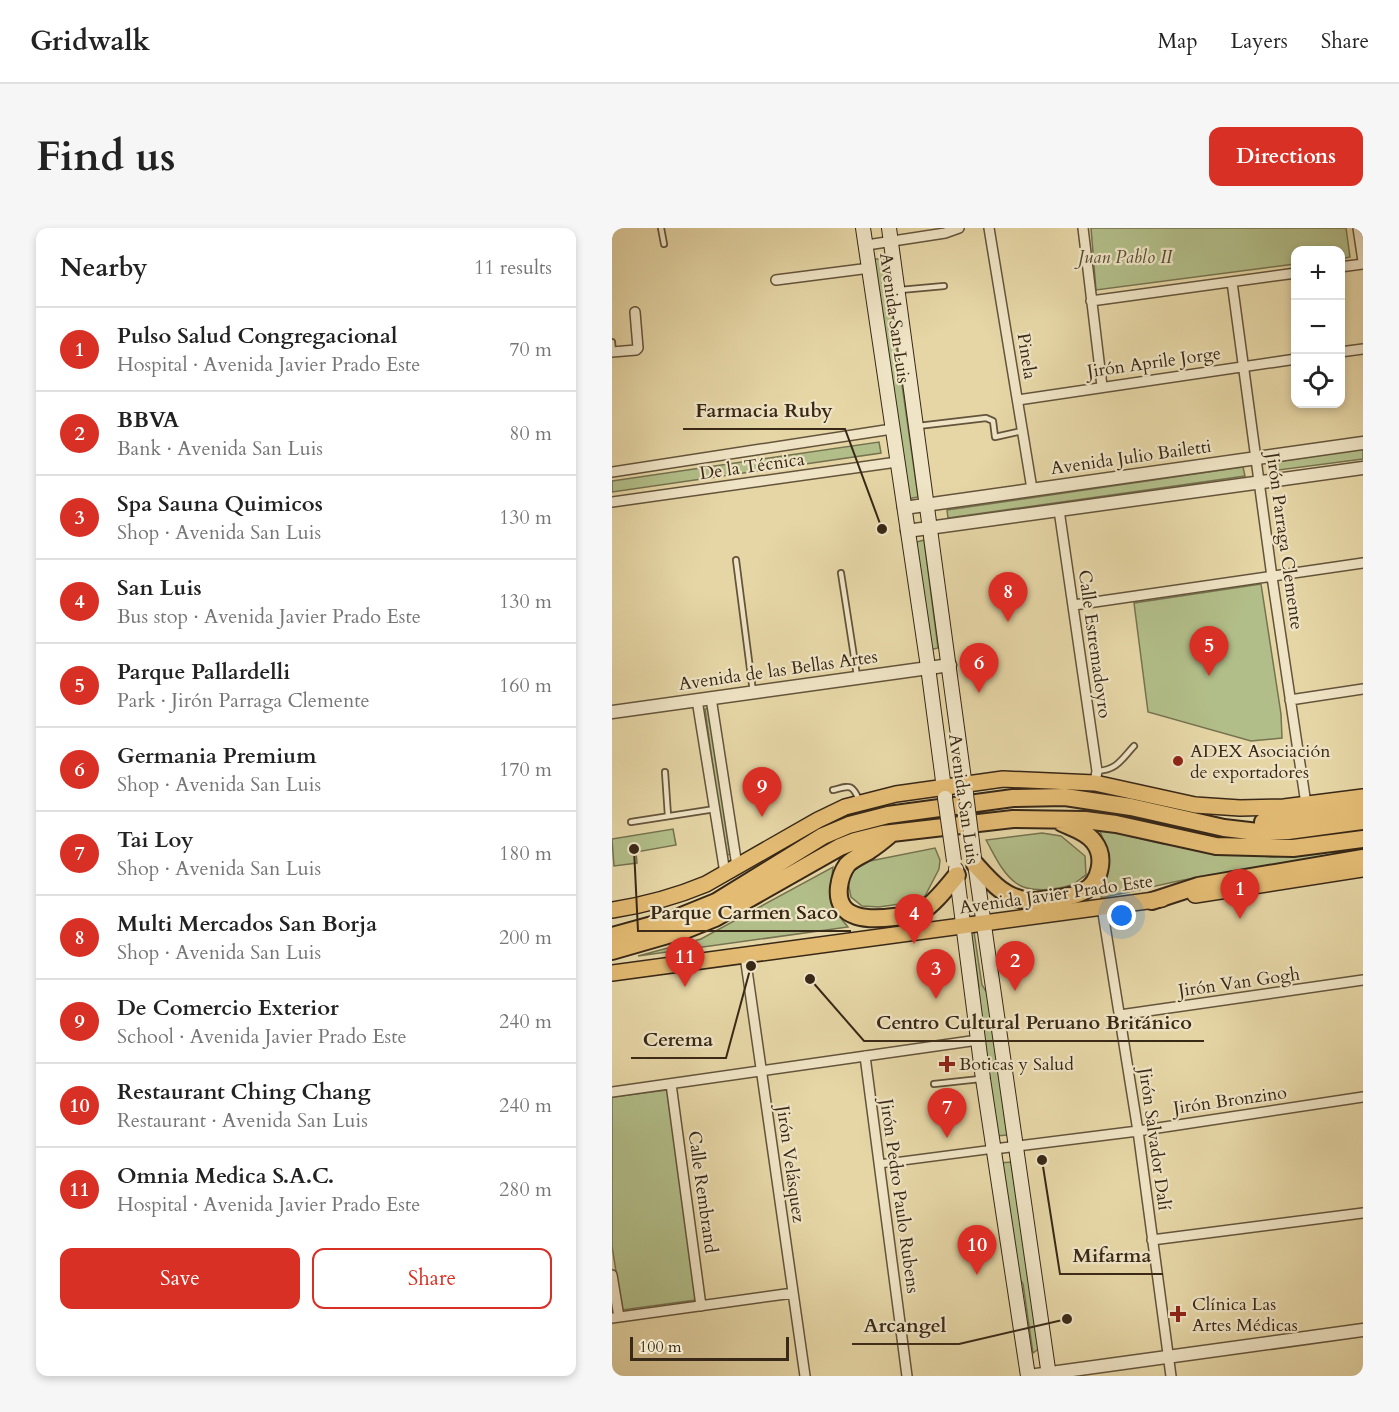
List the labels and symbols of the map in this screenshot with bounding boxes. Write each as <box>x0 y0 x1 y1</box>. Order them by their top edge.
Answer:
park label: Juan Pablo II <box>1074 245 1174 270</box>
street label: Avenida San Luis <box>873 251 916 385</box>
street label: Pinela <box>1011 331 1043 381</box>
street label: Jirón Aprile Jorge <box>1083 341 1223 385</box>
callout: Farmacia Ruby <box>683 391 845 429</box>
text: Farmacia Ruby <box>695 397 833 424</box>
street label: Avenida Julio Bailetti <box>1049 434 1213 481</box>
street label: De la Técnica <box>698 447 806 486</box>
street label: Jirón Parraga Clemente <box>1259 448 1309 631</box>
street label: Calle Estremadoyro <box>1072 568 1117 720</box>
pin: 8 <box>988 572 1028 622</box>
pin: 5 <box>1190 626 1228 676</box>
street label: Avenida de las Bellas Artes <box>677 644 879 697</box>
pin: 6 <box>960 644 998 693</box>
street label: Avenida San Luis <box>942 732 985 866</box>
place label: ADEX Asociación de exportadores <box>1190 739 1331 785</box>
marker: ADEX Asociación de exportadores <box>1171 754 1185 768</box>
pin: 9 <box>742 768 782 817</box>
street label: Avenida Javier Prado Este <box>958 869 1155 920</box>
pin: 1 <box>1220 870 1260 919</box>
callout: Parque Carmen Saco <box>638 893 851 931</box>
pin: 4 <box>894 894 934 944</box>
text: Parque Carmen Saco <box>650 899 838 926</box>
your location <box>1107 901 1136 930</box>
pin: 11 <box>666 938 704 987</box>
pin: 2 <box>996 942 1034 991</box>
pin: 3 <box>916 950 956 999</box>
street label: Jirón Van Gogh <box>1174 962 1302 1004</box>
callout: Centro Cultural Peruano Británico <box>864 1003 1204 1041</box>
text: Centro Cultural Peruano Británico <box>876 1009 1192 1036</box>
callout: Cerema <box>631 1020 726 1058</box>
text: Cerema <box>643 1026 713 1053</box>
place label: Boticas y Salud <box>959 1052 1074 1077</box>
marker: Boticas y Salud <box>940 1057 954 1071</box>
street label: Jirón Salvador Dalí <box>1132 1063 1177 1212</box>
street label: Jirón Bronzino <box>1169 1080 1289 1121</box>
pin: 7 <box>928 1088 966 1138</box>
street label: Jirón Pedro Paulo Rubens <box>873 1094 926 1295</box>
street label: Jirón Velásquez <box>769 1101 811 1224</box>
street label: Calle Rembrand <box>682 1129 724 1255</box>
pin: 10 <box>958 1226 997 1275</box>
callout: Mifarma <box>1060 1236 1163 1274</box>
text: Mifarma <box>1073 1242 1152 1269</box>
place label: Clínica Las Artes Médicas <box>1192 1292 1298 1338</box>
marker: Clínica Las Artes Médicas <box>1169 1305 1187 1323</box>
callout: Arcangel <box>852 1306 959 1344</box>
text: Arcangel <box>864 1312 947 1339</box>
scale bar <box>630 1334 789 1362</box>

